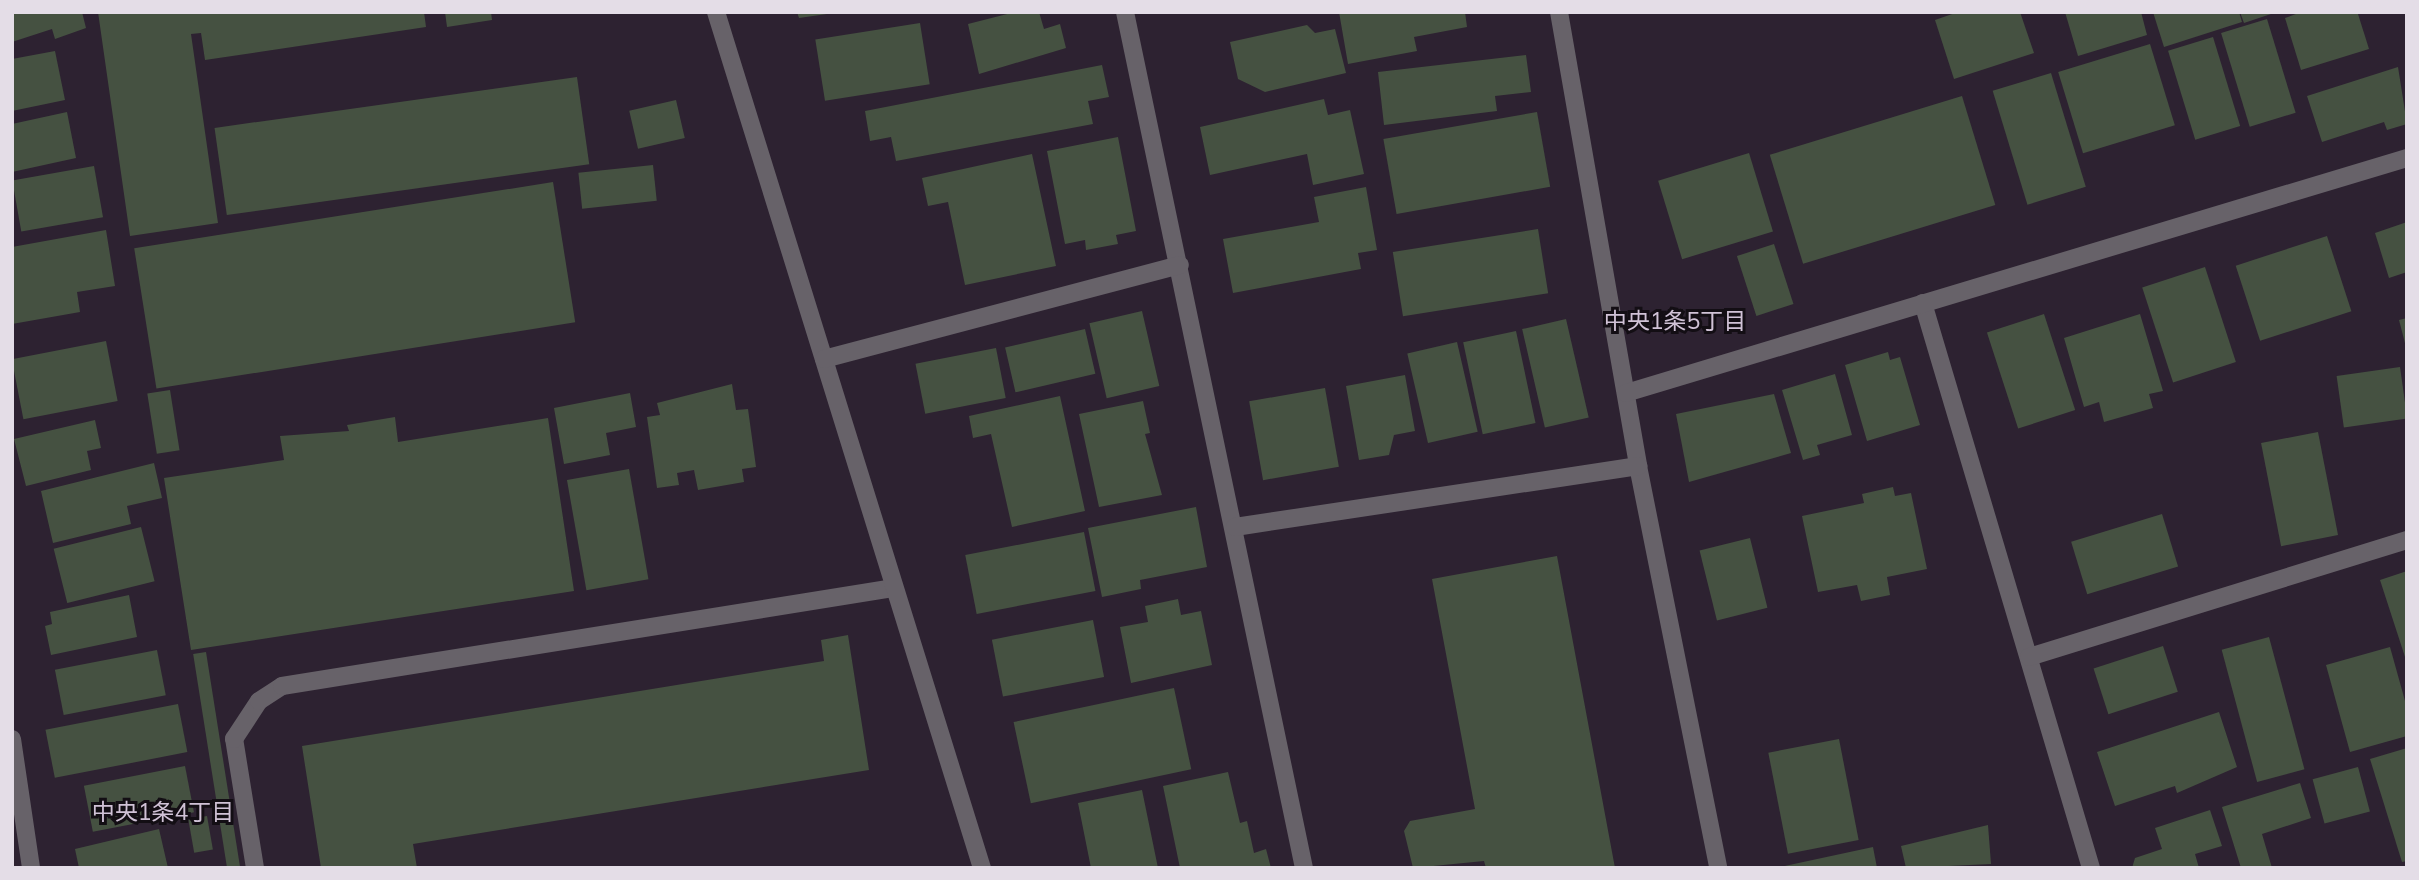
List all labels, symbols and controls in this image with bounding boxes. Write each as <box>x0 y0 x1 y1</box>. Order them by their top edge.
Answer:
district label: 中央1条5丁目 <box>1604 307 1746 335</box>
district label: 中央1条4丁目 <box>92 798 234 826</box>

